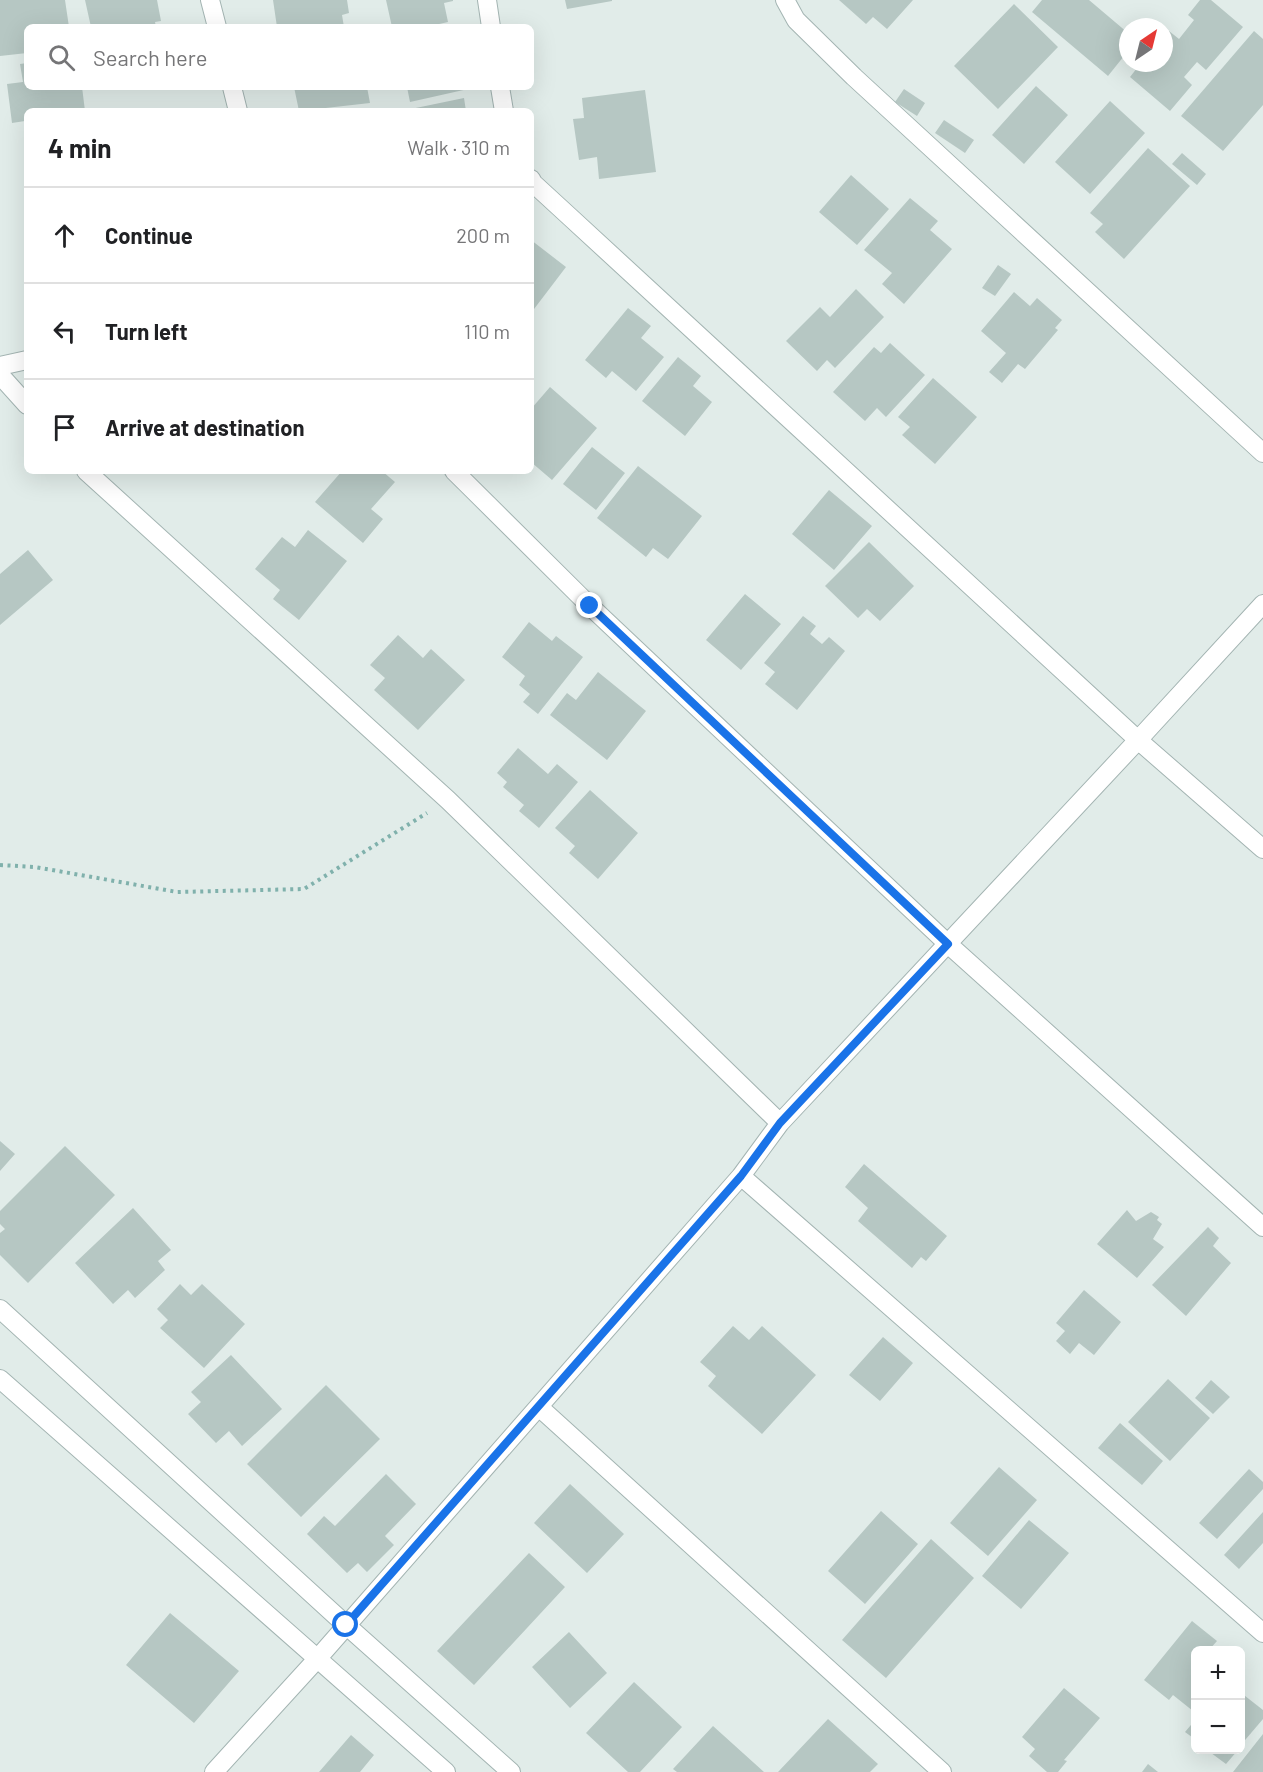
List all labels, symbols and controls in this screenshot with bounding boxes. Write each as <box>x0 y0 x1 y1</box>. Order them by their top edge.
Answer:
north arrow <box>1119 18 1173 72</box>
search box <box>24 24 534 90</box>
icon: search <box>45 41 78 74</box>
text: Search here <box>93 44 207 70</box>
text: 4 min <box>48 132 112 163</box>
text: Walk · 310 m <box>407 135 510 159</box>
icon: ahead <box>48 219 81 252</box>
text: Continue <box>105 222 193 248</box>
text: 200 m <box>456 223 510 247</box>
icon: left <box>48 315 81 348</box>
text: Turn left <box>105 318 188 344</box>
text: 110 m <box>464 319 510 343</box>
icon: arrive <box>48 411 81 444</box>
text: Arrive at destination <box>105 414 304 440</box>
route end <box>576 592 602 618</box>
route start <box>332 1611 358 1637</box>
map controls <box>1191 1646 1245 1754</box>
button: + <box>1191 1646 1245 1700</box>
button: − <box>1191 1700 1245 1754</box>

